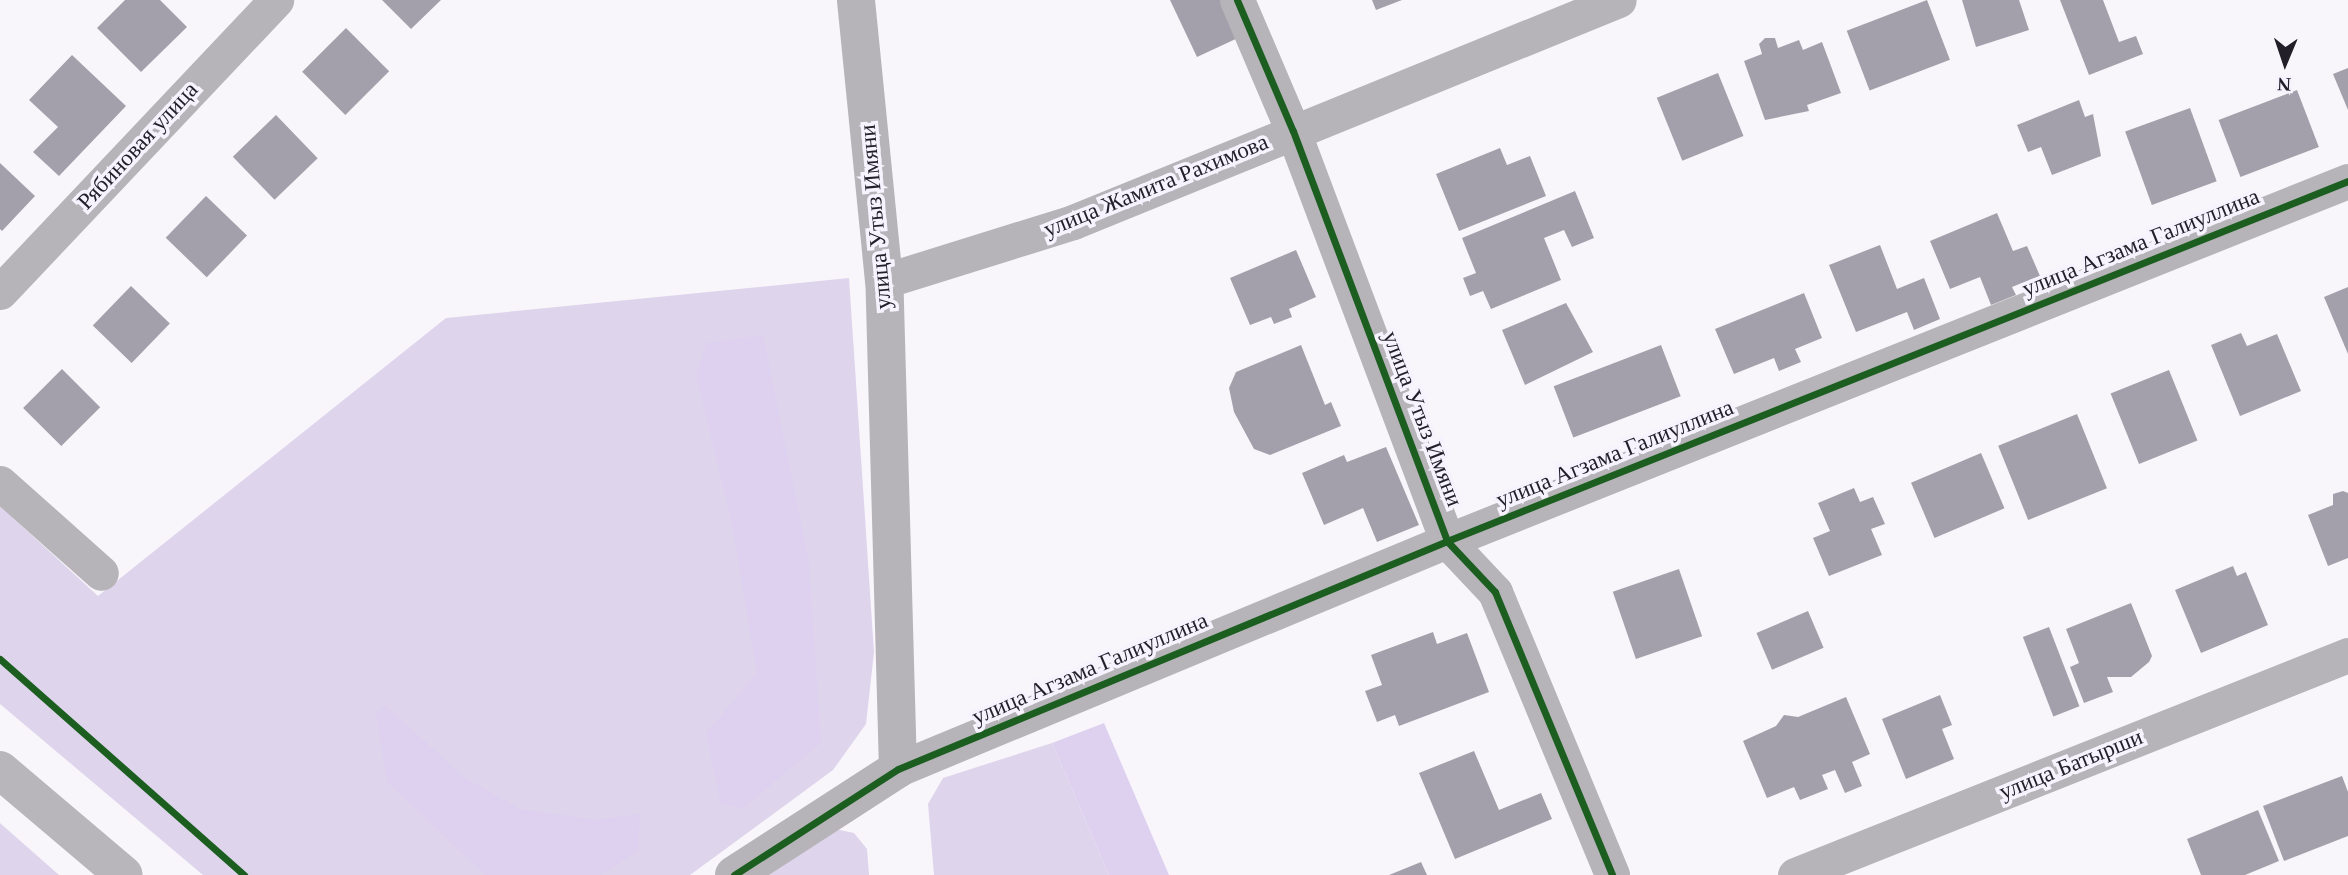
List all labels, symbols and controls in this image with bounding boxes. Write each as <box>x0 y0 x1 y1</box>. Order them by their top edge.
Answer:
north arrow <box>2250 28 2320 98</box>
text: N <box>2277 74 2291 95</box>
street label: Рябиновая улица <box>72 77 204 215</box>
street label: улица Утыз Имяни <box>854 123 898 311</box>
street label: улица Жамита Рахимова <box>1040 128 1272 244</box>
street label: улица Агзама Галиуллина <box>2018 183 2264 303</box>
street label: улица Утыз Имяни <box>1376 327 1468 511</box>
street label: улица Агзама Галиуллина <box>1492 394 1738 514</box>
street label: улица Агзама Галиуллина <box>968 607 1212 731</box>
street label: улица Батырши <box>1995 724 2147 806</box>

